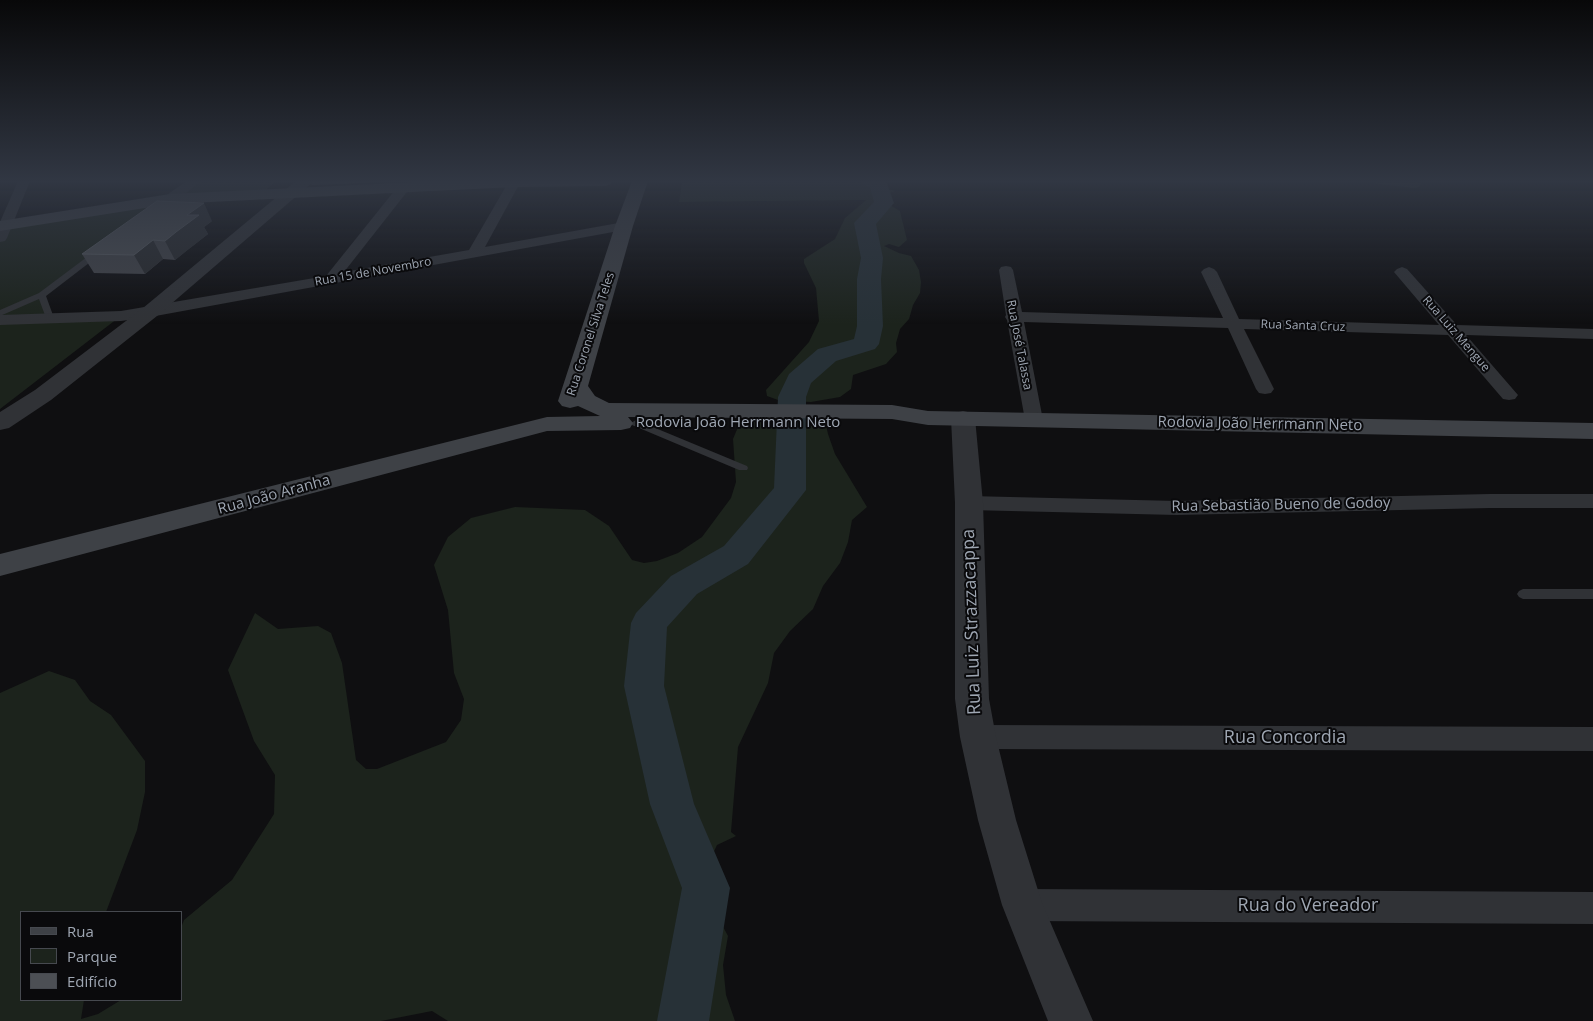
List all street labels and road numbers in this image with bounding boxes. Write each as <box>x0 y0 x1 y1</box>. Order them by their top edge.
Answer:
street label: Rua 15 de Novembro <box>314 255 432 289</box>
street label: Rua Coronel Silva Teles <box>564 270 618 398</box>
street label: Rua Luiz Mengue <box>1419 293 1493 375</box>
street label: Rua José Talassa <box>1003 299 1035 391</box>
street label: Rua Santa Cruz <box>1260 317 1346 335</box>
street label: Rodovia João Herrmann Neto <box>1158 413 1362 435</box>
street label: Rodovia João Herrmann Neto <box>636 414 840 432</box>
street label: Rua João Aranha <box>216 471 332 519</box>
street label: Rua Sebastião Bueno de Godoy <box>1171 494 1391 516</box>
street label: Rua Luiz Strazzacappa <box>958 529 986 715</box>
street label: Rua Concordia <box>1224 727 1346 749</box>
street label: Rua do Vereador <box>1238 895 1378 917</box>

